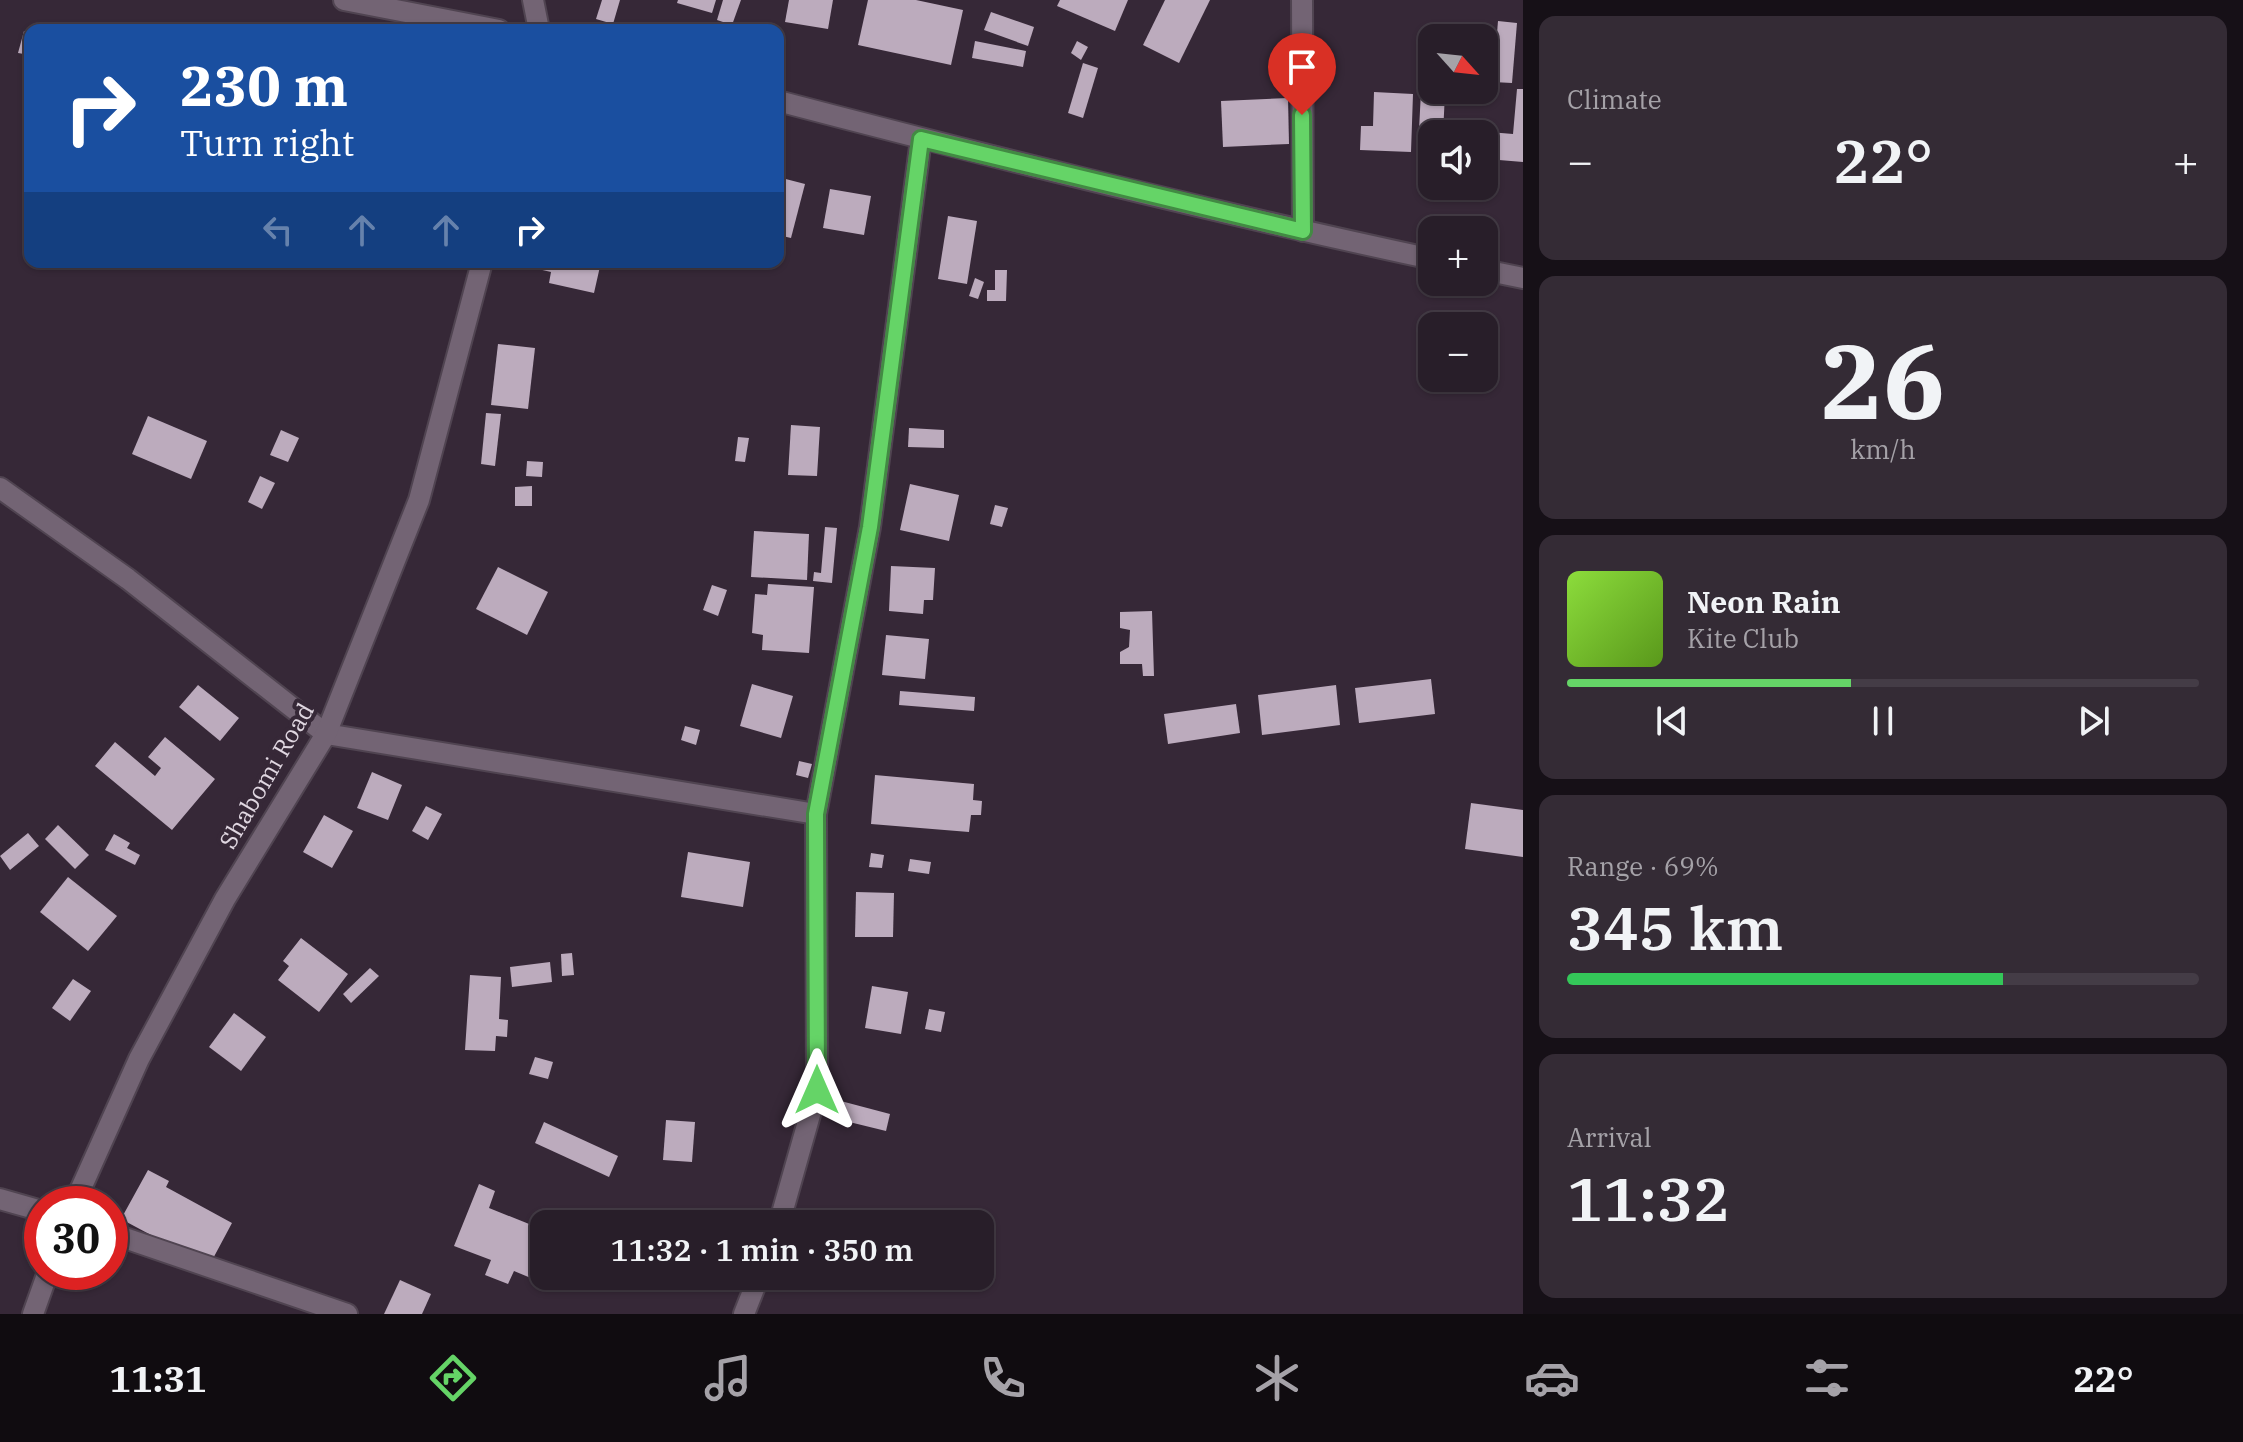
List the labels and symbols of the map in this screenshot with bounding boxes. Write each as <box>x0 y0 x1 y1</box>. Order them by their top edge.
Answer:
north arrow <box>1418 24 1498 104</box>
pin <box>1268 33 1336 115</box>
street label: Shabomi Road <box>211 697 321 854</box>
position arrow <box>775 1048 859 1132</box>
speed limit sign: 30 <box>24 1186 128 1290</box>

